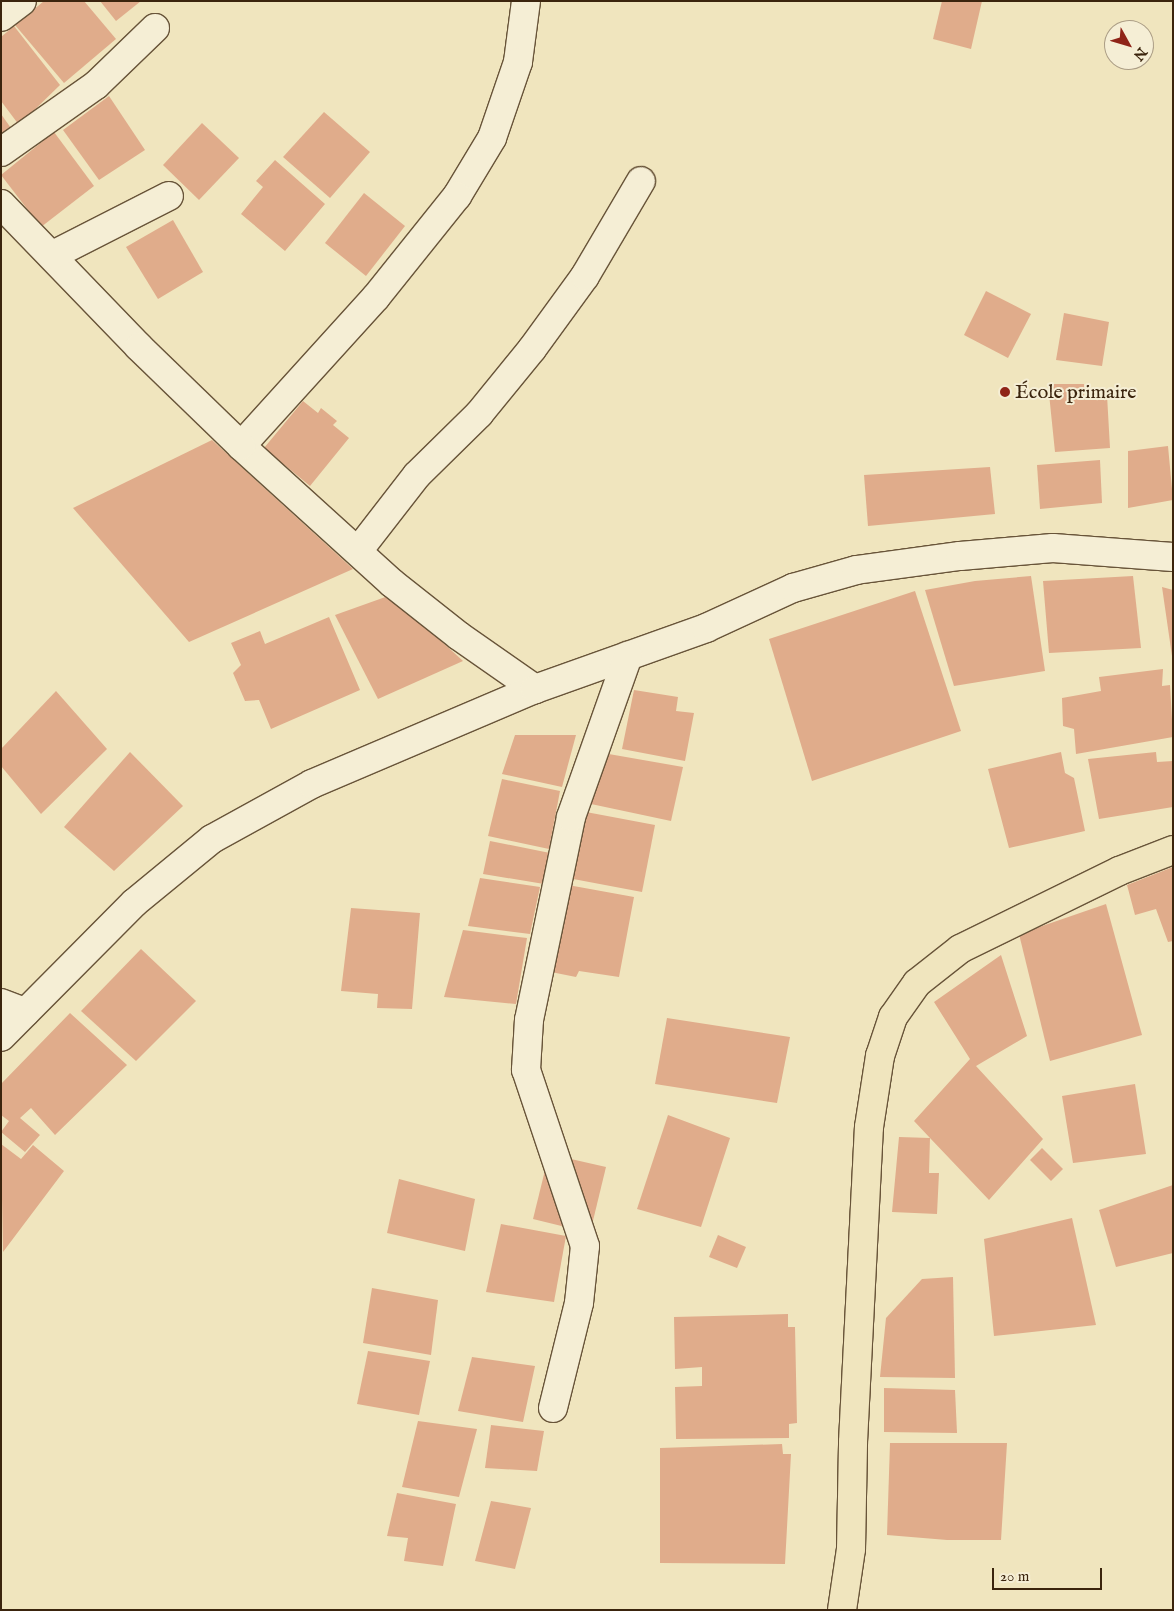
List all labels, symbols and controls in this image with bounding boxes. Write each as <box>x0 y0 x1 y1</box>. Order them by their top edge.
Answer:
north arrow <box>1104 20 1154 70</box>
text: N <box>1129 43 1151 64</box>
place label: École primaire <box>1015 380 1137 404</box>
marker: École primaire <box>999 386 1011 398</box>
scale bar <box>994 1558 1104 1590</box>
text: 20 m <box>1000 1567 1029 1586</box>

